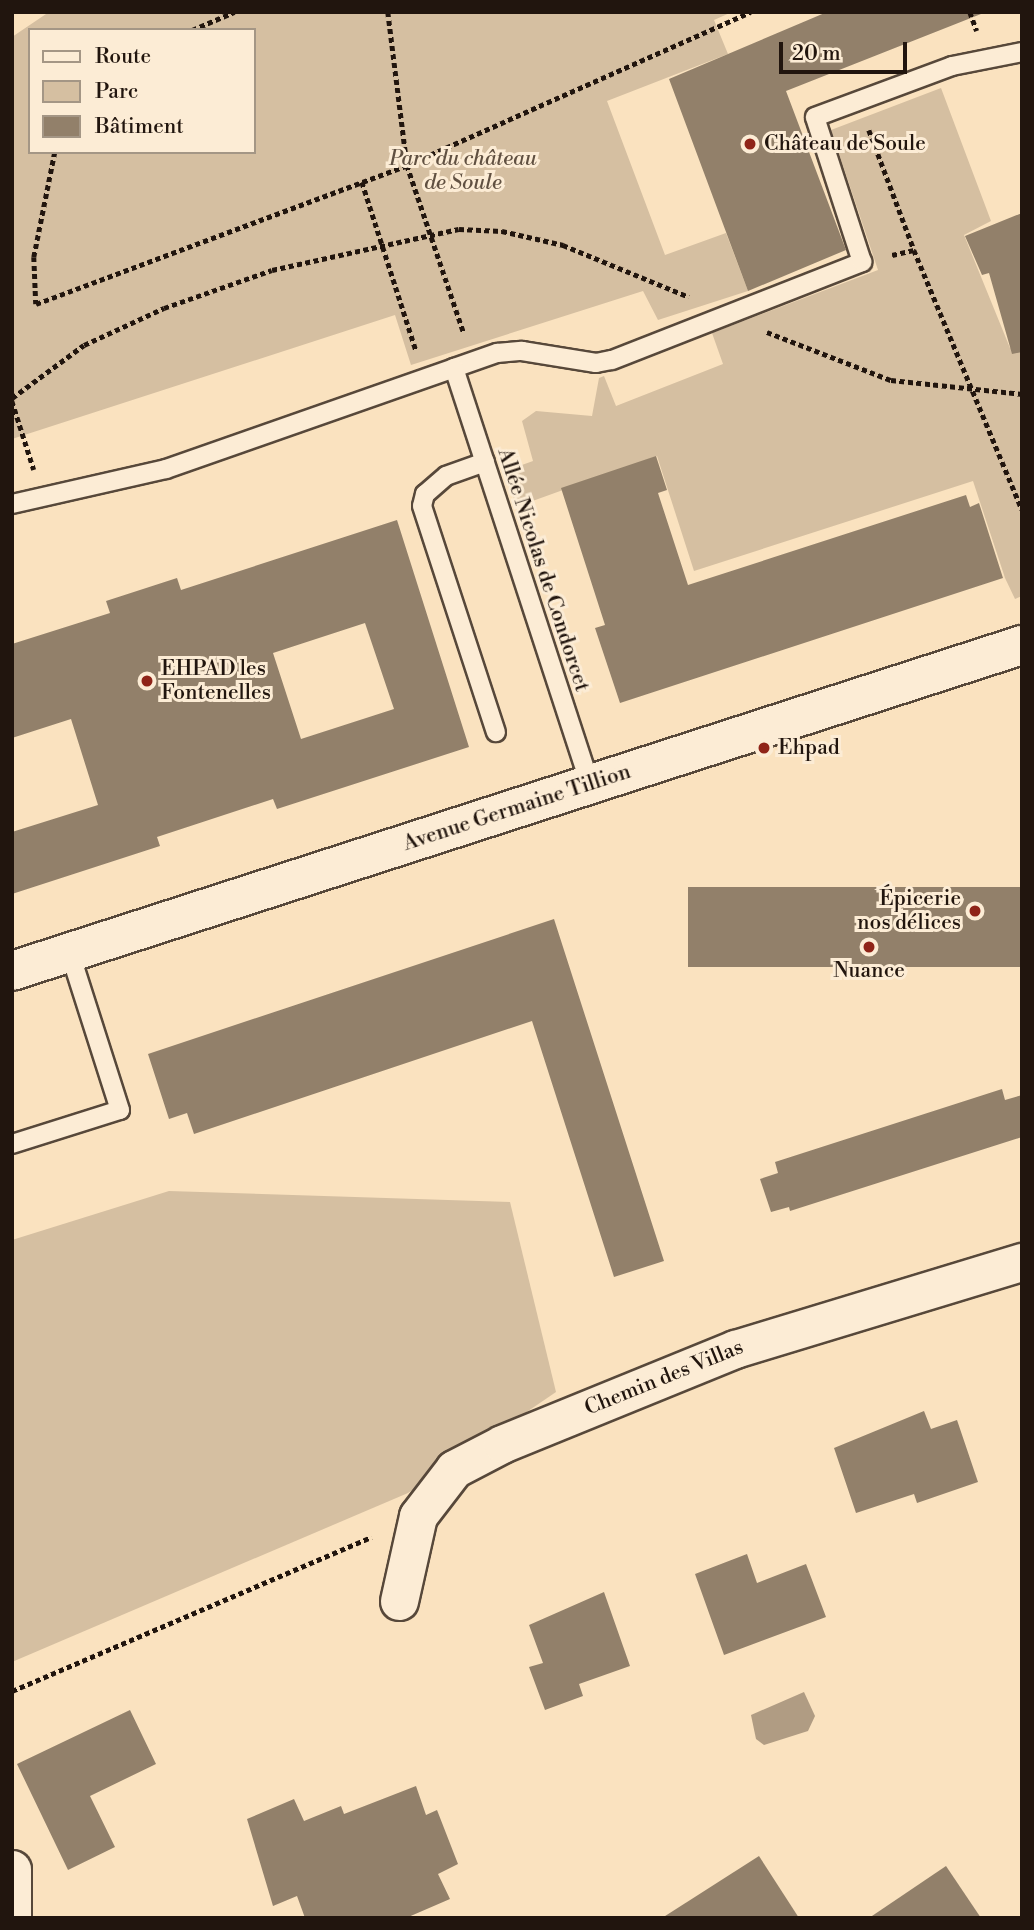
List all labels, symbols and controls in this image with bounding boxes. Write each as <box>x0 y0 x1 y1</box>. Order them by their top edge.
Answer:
legend <box>28 28 256 154</box>
scale bar <box>782 28 910 72</box>
text: 20 m <box>792 41 841 67</box>
text: Route <box>95 44 151 70</box>
text: Parc <box>95 79 138 105</box>
text: Bâtiment <box>95 114 184 140</box>
place label: Château de Soule <box>764 131 926 157</box>
marker: Château de Soule <box>742 136 758 152</box>
park label: Parc du château de Soule <box>389 146 537 196</box>
street label: Allée Nicolas de Condorcet <box>492 445 594 695</box>
place label: EHPAD les Fontenelles <box>161 656 271 706</box>
marker: EHPAD les Fontenelles <box>139 673 155 689</box>
place label: Ehpad <box>778 735 840 761</box>
marker: Ehpad <box>756 740 772 756</box>
street label: Avenue Germaine Tillion <box>400 759 634 857</box>
place label: Épicerie nos délices <box>857 886 961 936</box>
marker: Épicerie nos délices <box>967 903 983 919</box>
marker: Nuance <box>861 939 877 955</box>
place label: Nuance <box>833 958 905 984</box>
street label: Chemin des Villas <box>581 1335 747 1421</box>

